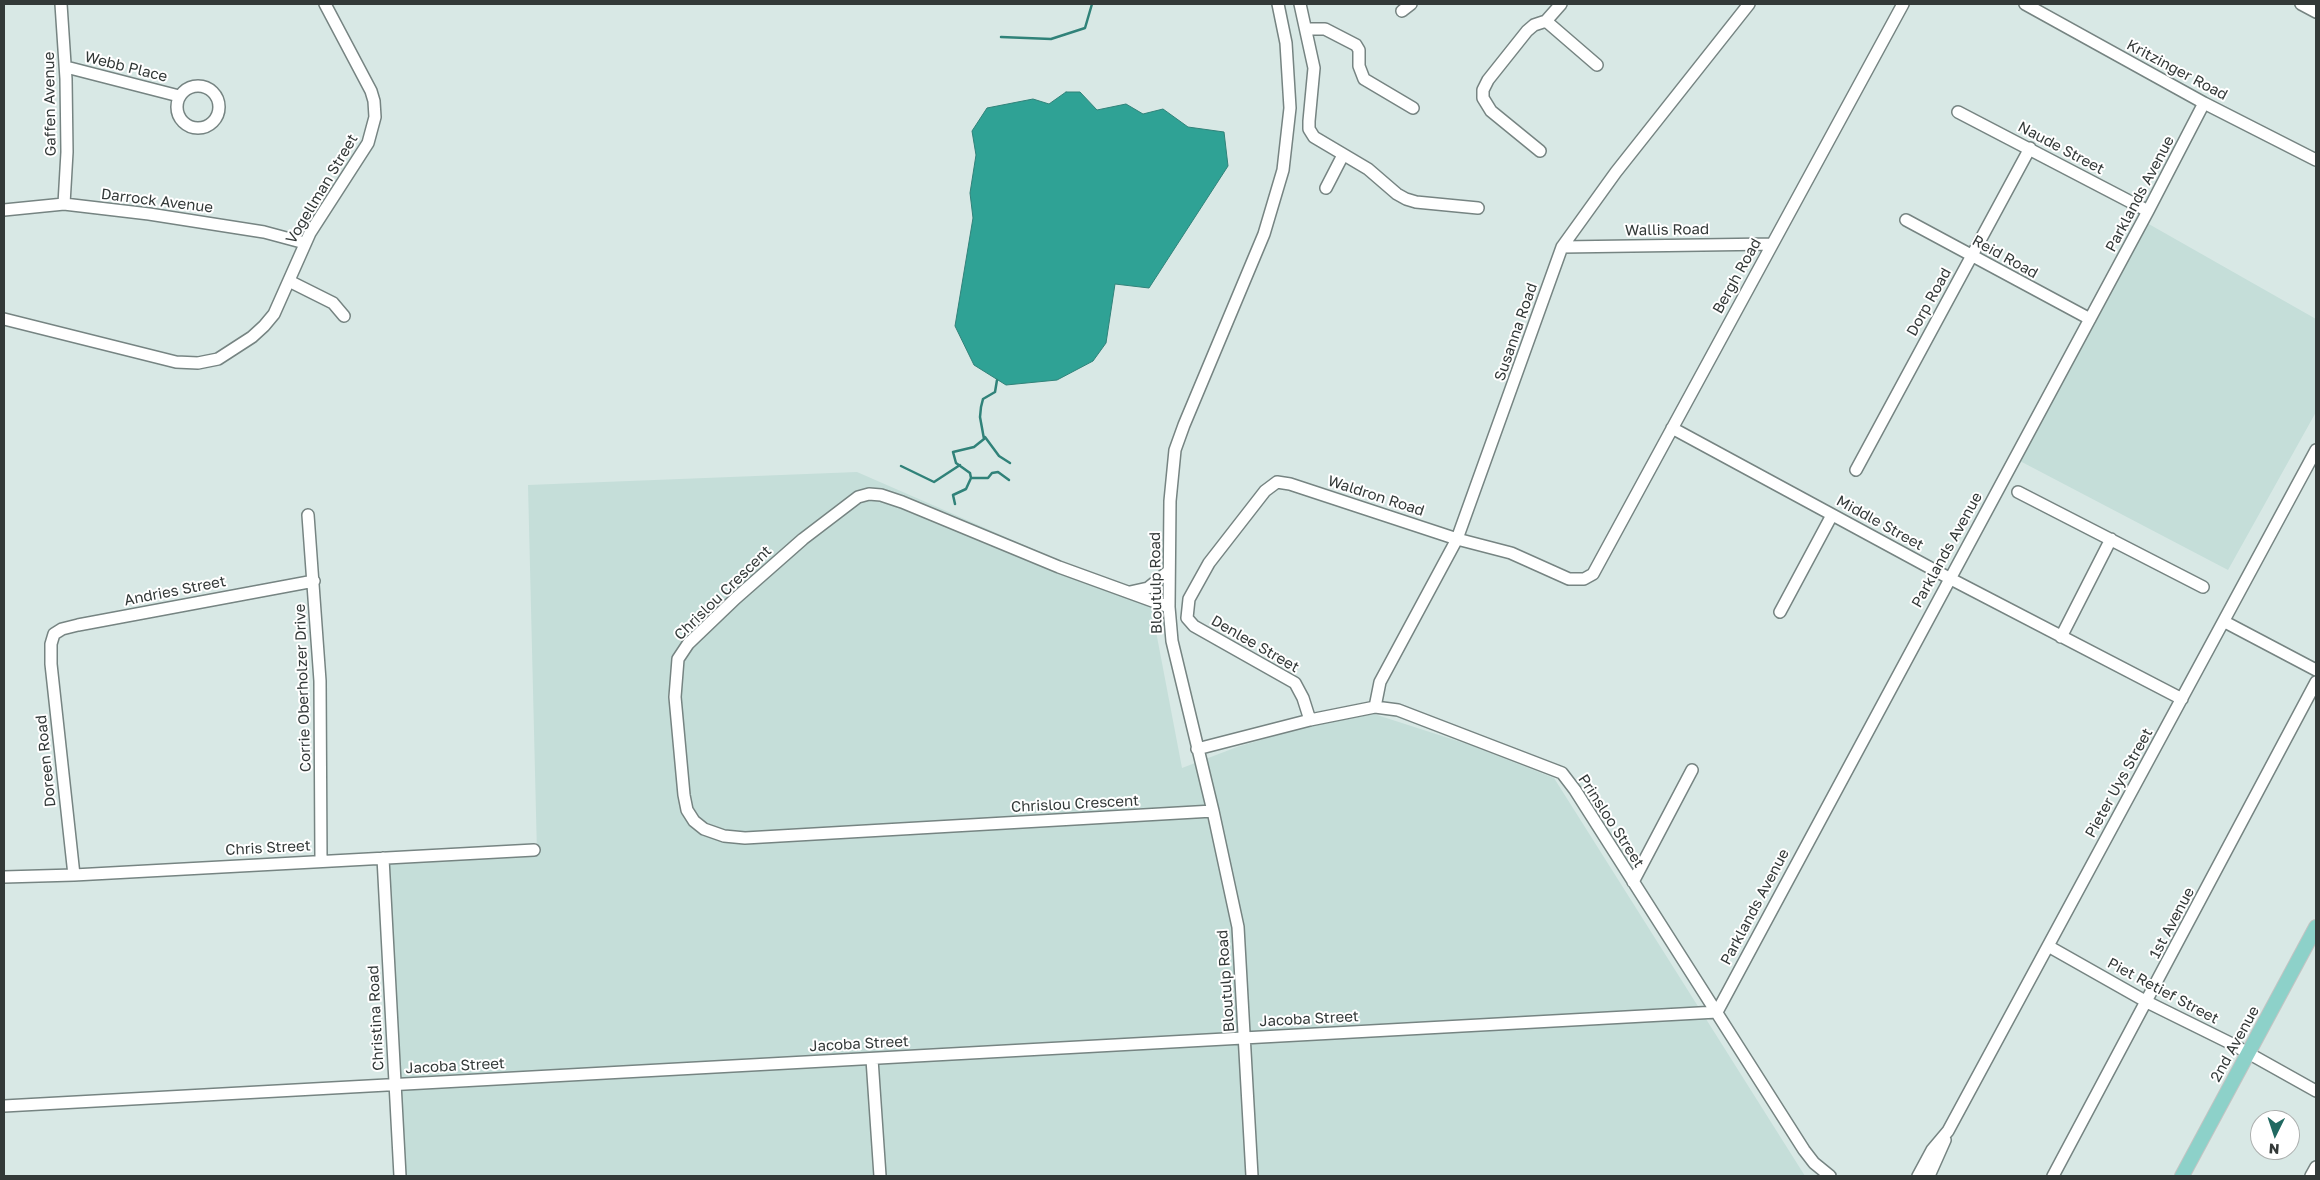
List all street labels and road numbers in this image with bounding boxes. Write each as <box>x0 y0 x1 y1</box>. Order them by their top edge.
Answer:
street label: Kritzinger Road <box>2123 36 2231 104</box>
street label: Webb Place <box>83 48 169 86</box>
street label: Gaffen Avenue <box>40 52 60 156</box>
street label: Naude Street <box>2015 118 2107 178</box>
street label: Vogellman Street <box>282 131 362 247</box>
street label: Parklands Avenue <box>2102 133 2178 255</box>
street label: Darrock Avenue <box>100 185 214 217</box>
street label: Wallis Road <box>1625 220 1709 240</box>
street label: Reid Road <box>1969 232 2041 282</box>
street label: Bergh Road <box>1709 235 1765 317</box>
street label: Dorp Road <box>1903 265 1955 339</box>
street label: Susanna Road <box>1491 281 1541 383</box>
street label: Waldron Road <box>1325 472 1427 520</box>
street label: Parklands Avenue <box>1908 489 1986 611</box>
street label: Middle Street <box>1833 492 1927 554</box>
street label: Bloutulp Road <box>1146 532 1166 634</box>
street label: Chrislou Crescent <box>671 542 775 644</box>
street label: Andries Street <box>123 572 227 610</box>
street label: Corrie Oberholzer Drive <box>291 603 315 773</box>
street label: Denlee Street <box>1208 612 1302 676</box>
street label: Doreen Road <box>32 714 60 808</box>
street label: Pieter Uys Street <box>2081 725 2157 841</box>
street label: Prinsloo Street <box>1574 771 1648 871</box>
street label: Chrislou Crescent <box>1011 792 1139 816</box>
street label: Chris Street <box>225 837 311 859</box>
street label: Parklands Avenue <box>1717 846 1793 968</box>
street label: 1st Avenue <box>2146 884 2198 962</box>
street label: Bloutulp Road <box>1213 929 1239 1033</box>
street label: Piet Retief Street <box>2104 954 2222 1028</box>
street label: Christina Road <box>364 965 388 1071</box>
street label: 2nd Avenue <box>2207 1003 2263 1085</box>
street label: Jacoba Street <box>1259 1007 1359 1031</box>
street label: Jacoba Street <box>809 1032 909 1056</box>
street label: Jacoba Street <box>405 1054 505 1078</box>

